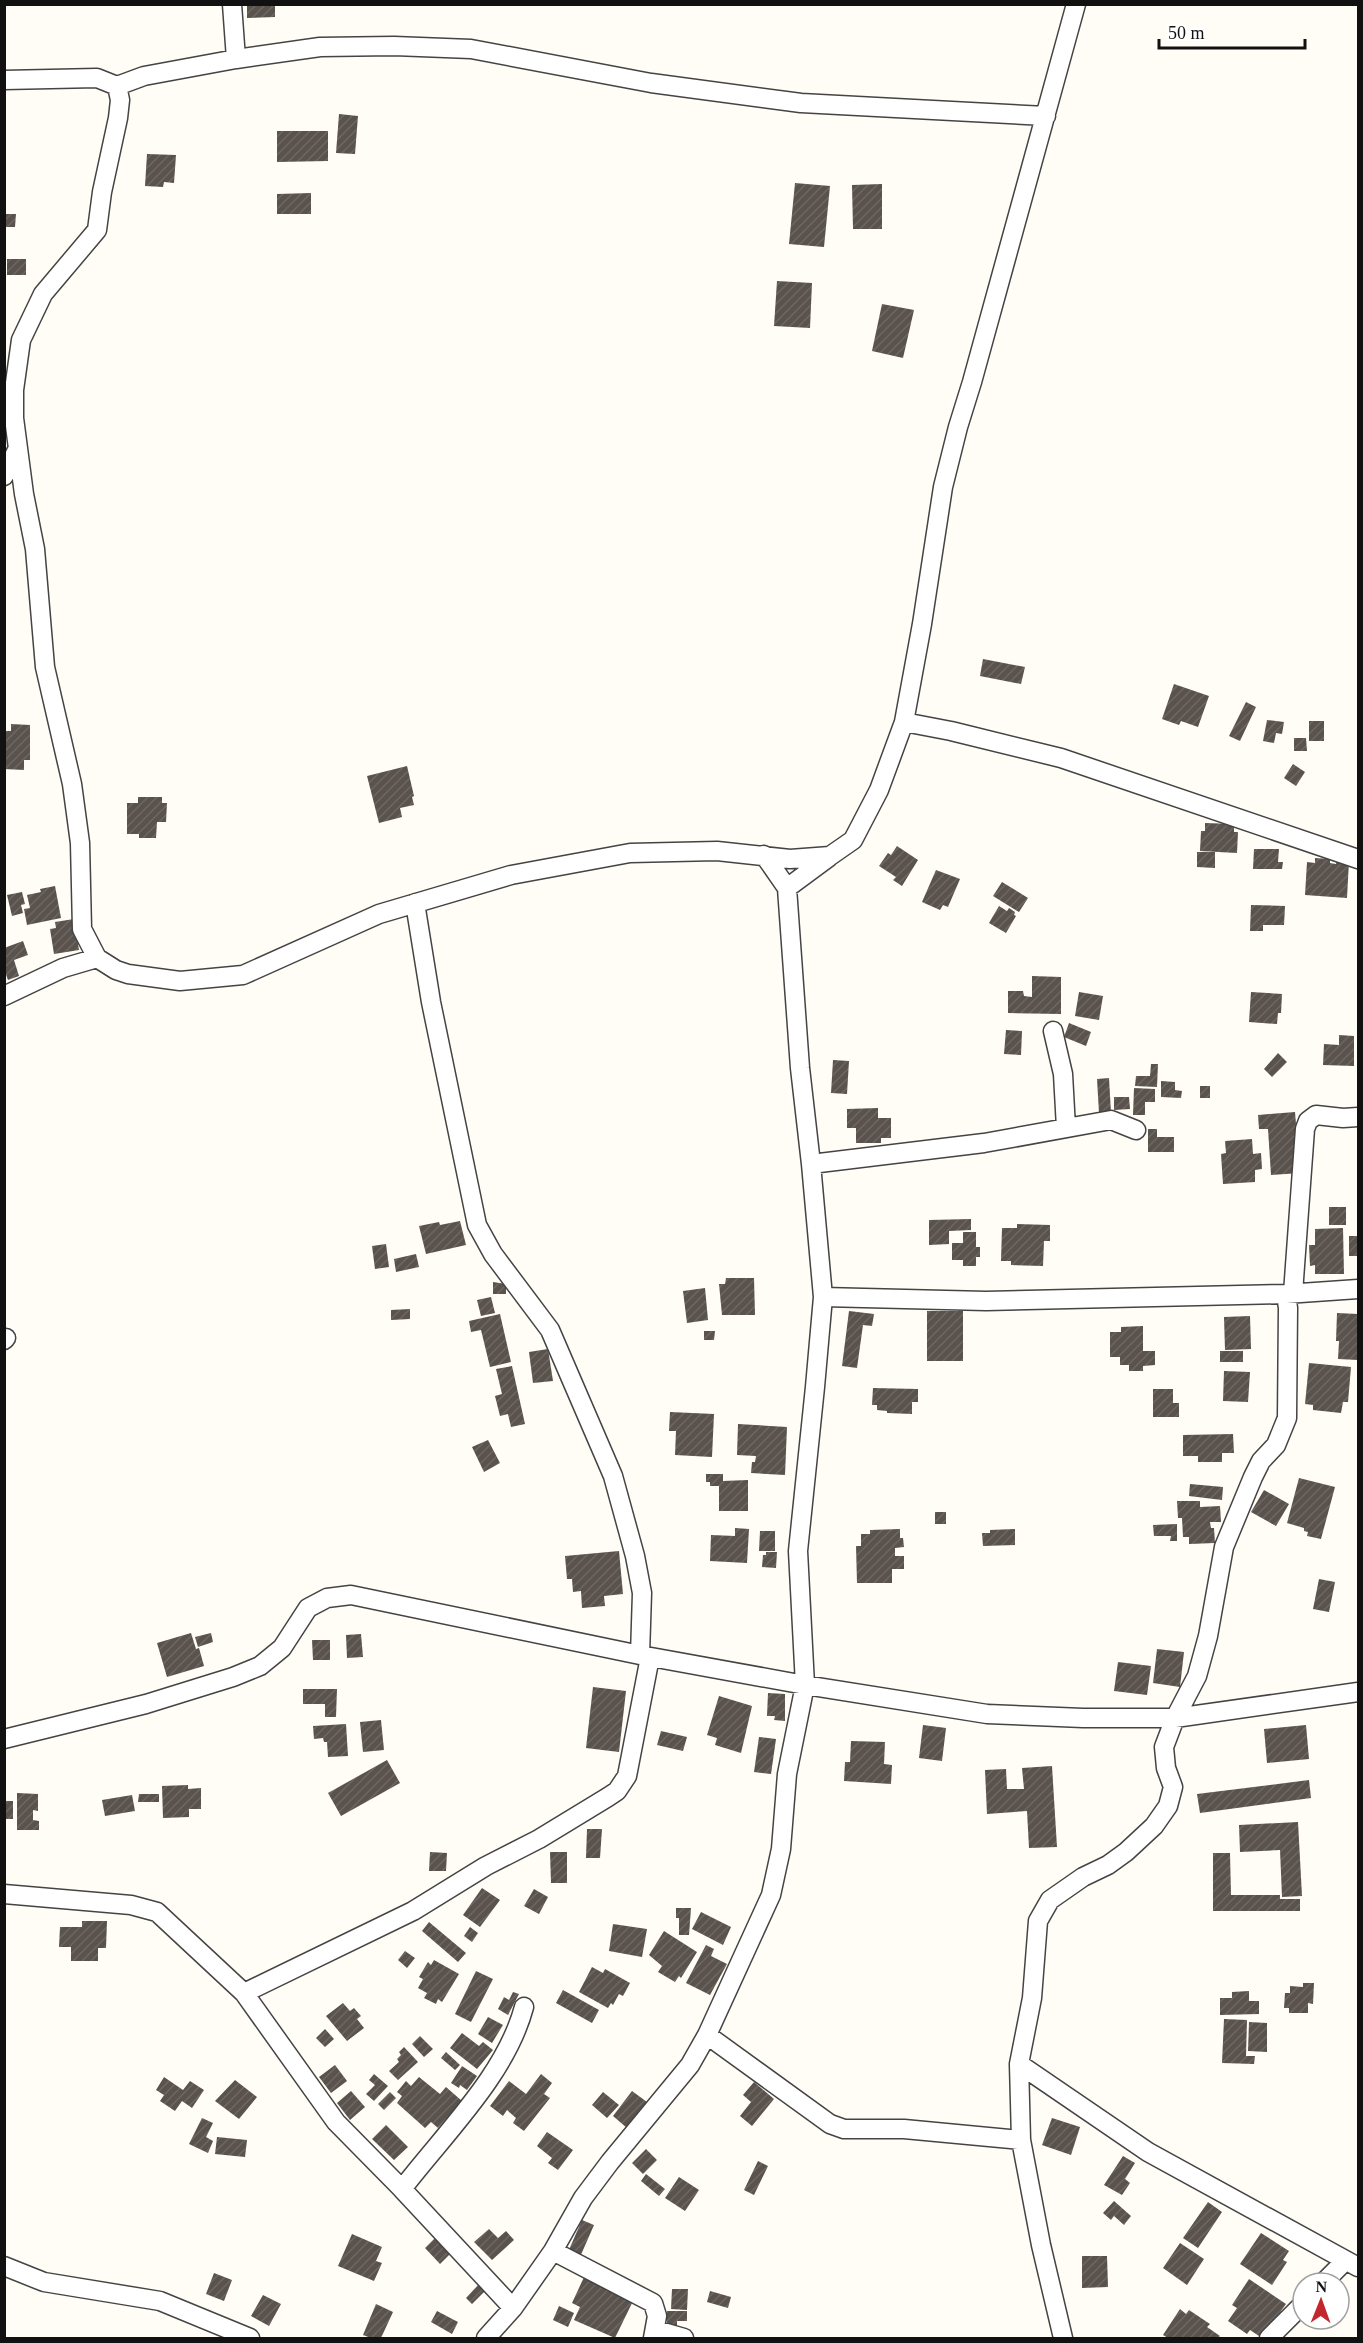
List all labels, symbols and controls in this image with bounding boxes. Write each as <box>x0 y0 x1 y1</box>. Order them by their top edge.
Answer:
scale bar <box>1159 12 1304 50</box>
text: 50 m <box>1168 23 1205 43</box>
north arrow <box>1291 2271 1351 2331</box>
text: N <box>1315 2278 1328 2295</box>

